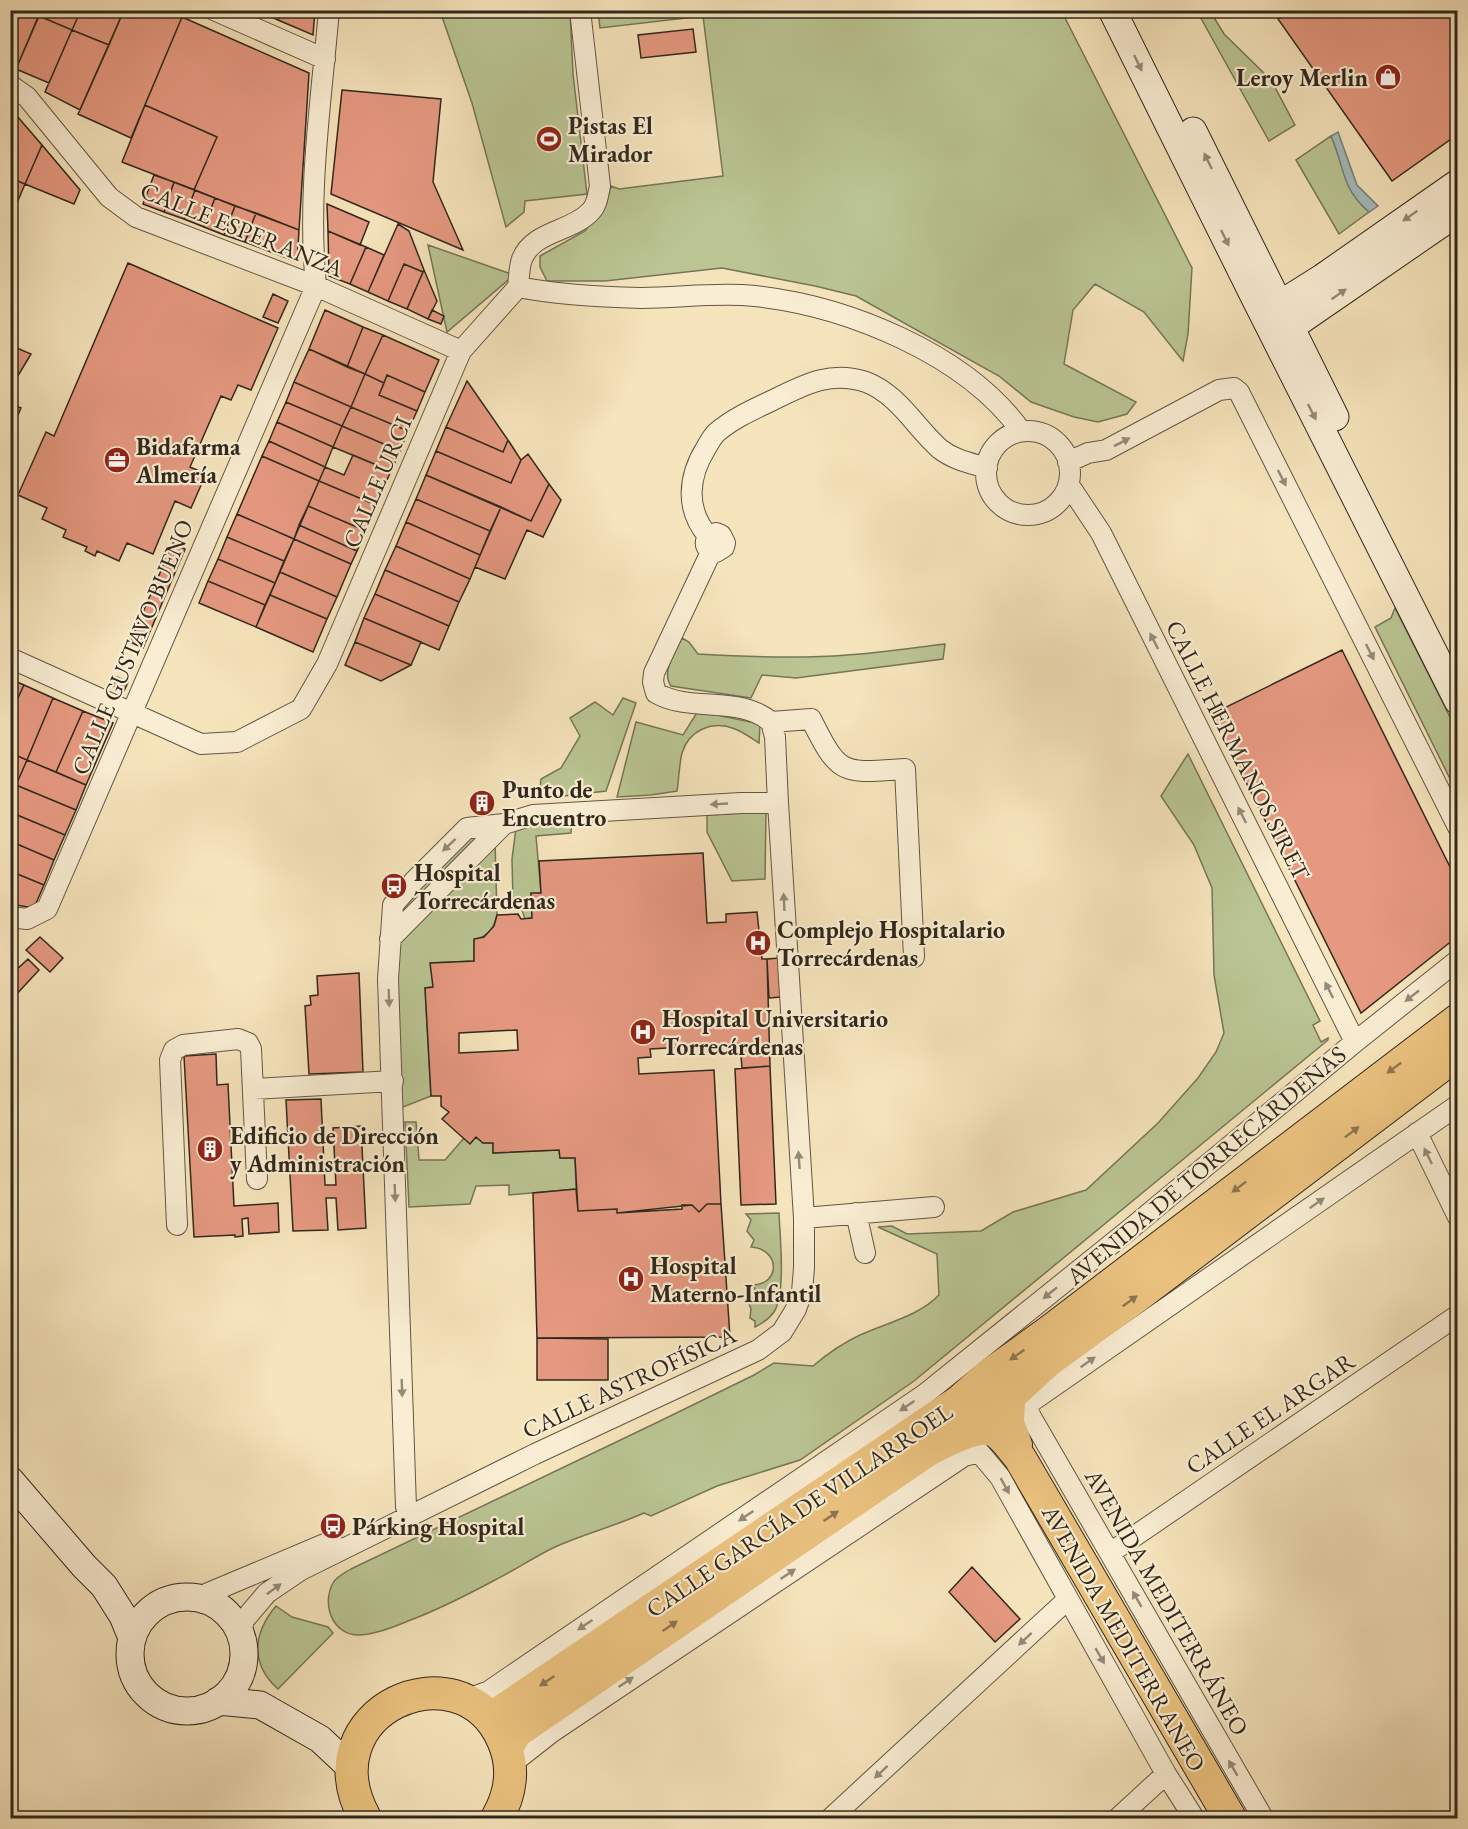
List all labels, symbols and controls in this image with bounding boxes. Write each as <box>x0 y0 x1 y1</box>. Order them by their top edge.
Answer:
one-way arrow <box>1133 54 1143 72</box>
place label: Leroy Merlin <box>1236 62 1368 94</box>
shop icon: Leroy Merlin <box>1373 62 1403 92</box>
place label: Pistas El Mirador <box>568 110 653 169</box>
sports icon: Pistas El Mirador <box>534 124 564 154</box>
one-way arrow <box>1203 153 1213 170</box>
street label: CALLE ESPERANZA <box>136 174 348 284</box>
one-way arrow <box>1402 210 1418 222</box>
one-way arrow <box>1220 229 1229 246</box>
one-way arrow <box>1331 288 1347 300</box>
one-way arrow <box>1307 404 1317 421</box>
street label: CALLE URCI <box>335 411 419 553</box>
place label: Bidafarma Almería <box>135 431 241 490</box>
one-way arrow <box>1114 437 1131 447</box>
office icon: Bidafarma Almería <box>102 445 132 475</box>
one-way arrow <box>1277 469 1287 487</box>
street label: CALLE GUSTAVO BUENO <box>64 514 200 780</box>
street label: CALLE HERMANOS SIRET <box>1159 615 1318 886</box>
one-way arrow <box>1150 632 1159 649</box>
one-way arrow <box>1365 644 1374 661</box>
place label: Punto de Encuentro <box>502 774 606 833</box>
building icon: Punto de Encuentro <box>467 788 497 818</box>
one-way arrow <box>710 799 729 808</box>
one-way arrow <box>1237 806 1247 824</box>
one-way arrow <box>442 838 457 851</box>
place label: Hospital Torrecárdenas <box>414 857 555 916</box>
bus stop icon: Hospital Torrecárdenas <box>379 871 409 901</box>
one-way arrow <box>779 893 788 912</box>
place label: Complejo Hospitalario Torrecárdenas <box>777 914 1005 973</box>
hospital icon: Complejo Hospitalario Torrecárdenas <box>743 928 773 958</box>
one-way arrow <box>1324 981 1333 998</box>
one-way arrow <box>385 988 394 1007</box>
one-way arrow <box>1404 990 1420 1003</box>
place label: Hospital Universitario Torrecárdenas <box>662 1003 888 1062</box>
hospital icon: Hospital Universitario Torrecárdenas <box>628 1017 658 1047</box>
street label: AVENIDA DE TORRECÁRDENAS <box>1059 1039 1352 1292</box>
one-way arrow <box>1387 1062 1402 1074</box>
place label: Edificio de Dirección y Administración <box>230 1120 439 1180</box>
one-way arrow <box>1345 1127 1360 1139</box>
building icon: Edificio de Dirección y Administración <box>195 1134 225 1164</box>
one-way arrow <box>1424 1148 1433 1165</box>
one-way arrow <box>795 1150 804 1169</box>
one-way arrow <box>1232 1180 1247 1192</box>
one-way arrow <box>391 1183 400 1202</box>
one-way arrow <box>1309 1197 1325 1209</box>
place label: Hospital Materno-Infantil <box>650 1250 822 1309</box>
hospital icon: Hospital Materno-Infantil <box>616 1264 646 1294</box>
one-way arrow <box>1042 1287 1058 1300</box>
one-way arrow <box>1121 1295 1137 1307</box>
street label: CALLE ASTROFÍSICA <box>517 1319 741 1445</box>
street label: CALLE EL ARGAR <box>1180 1344 1361 1481</box>
one-way arrow <box>1009 1349 1025 1360</box>
one-way arrow <box>1080 1356 1096 1368</box>
one-way arrow <box>397 1378 406 1397</box>
street label: CALLE GARCÍA DE VILLARROEL <box>640 1396 958 1624</box>
one-way arrow <box>900 1400 916 1412</box>
street label: AVENIDA MEDITERRÁNEO <box>1077 1462 1256 1741</box>
one-way arrow <box>1000 1478 1010 1495</box>
street label: AVENIDA MEDITERRANEO <box>1034 1498 1213 1777</box>
one-way arrow <box>738 1510 754 1521</box>
bus stop icon: Párking Hospital <box>318 1511 348 1541</box>
place label: Párking Hospital <box>352 1511 525 1543</box>
one-way arrow <box>823 1511 839 1522</box>
one-way arrow <box>780 1568 796 1580</box>
one-way arrow <box>265 1583 281 1595</box>
one-way arrow <box>1131 1591 1142 1607</box>
one-way arrow <box>576 1620 593 1631</box>
one-way arrow <box>662 1621 678 1632</box>
one-way arrow <box>1018 1632 1032 1646</box>
one-way arrow <box>1094 1648 1104 1665</box>
one-way arrow <box>539 1675 555 1686</box>
one-way arrow <box>618 1676 634 1688</box>
one-way arrow <box>1228 1760 1239 1776</box>
one-way arrow <box>874 1765 889 1779</box>

